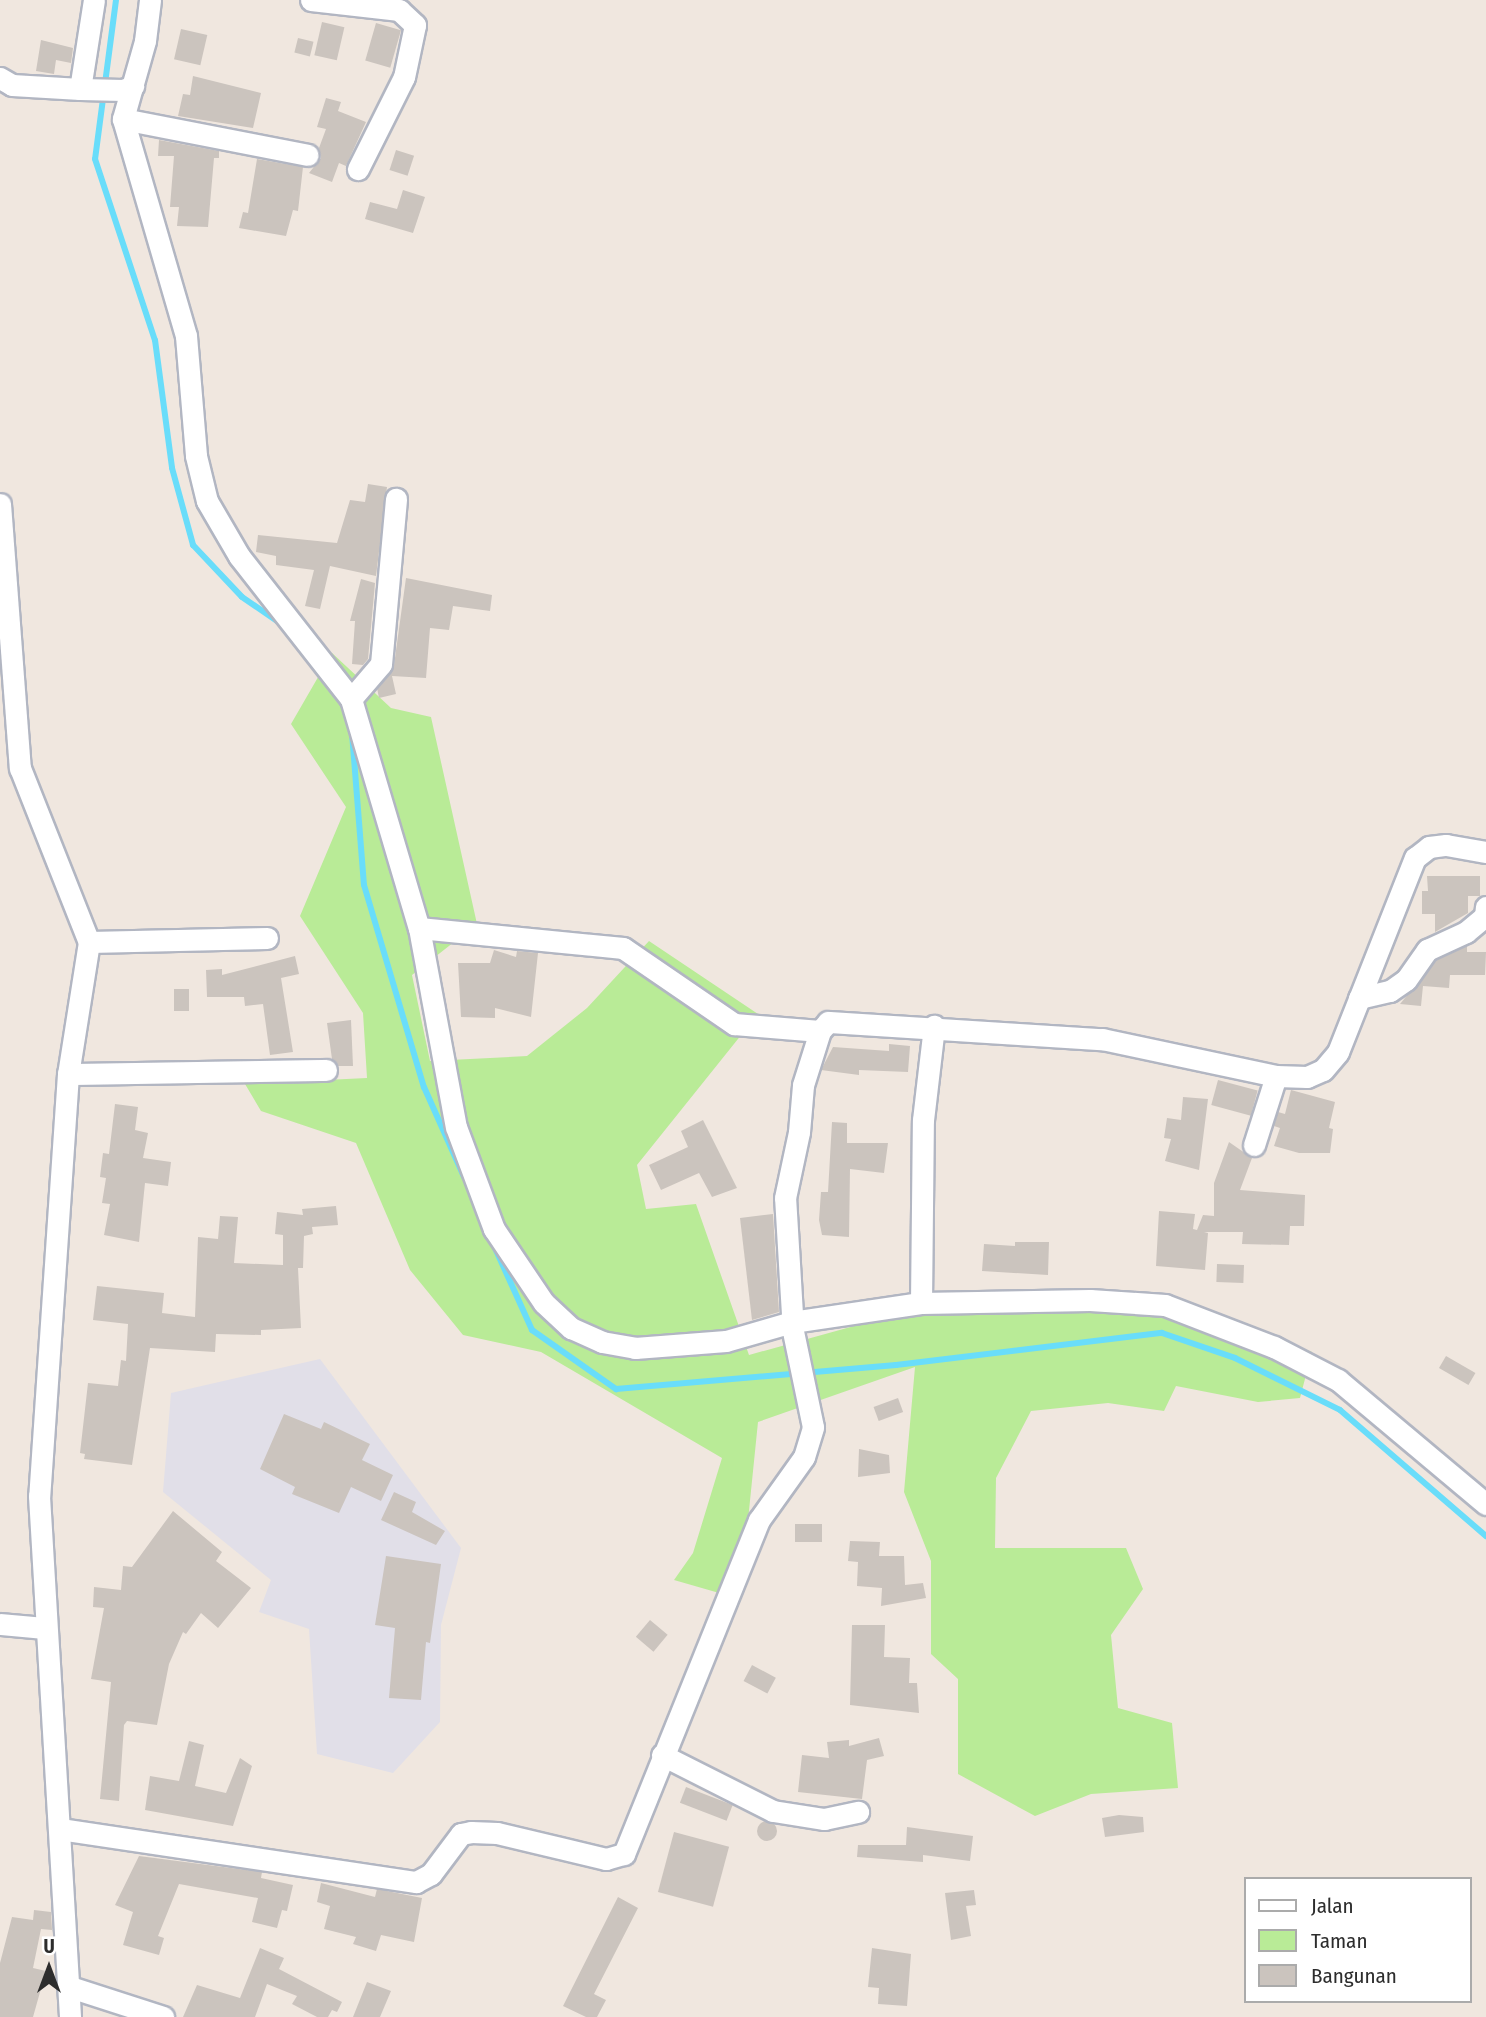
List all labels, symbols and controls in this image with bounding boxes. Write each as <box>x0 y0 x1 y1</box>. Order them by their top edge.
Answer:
legend <box>1244 1877 1472 2003</box>
text: Jalan <box>1311 1893 1354 1919</box>
text: Taman <box>1311 1928 1367 1954</box>
north arrow <box>14 1933 84 2003</box>
text: U <box>43 1935 55 1958</box>
text: Bangunan <box>1311 1963 1397 1989</box>

